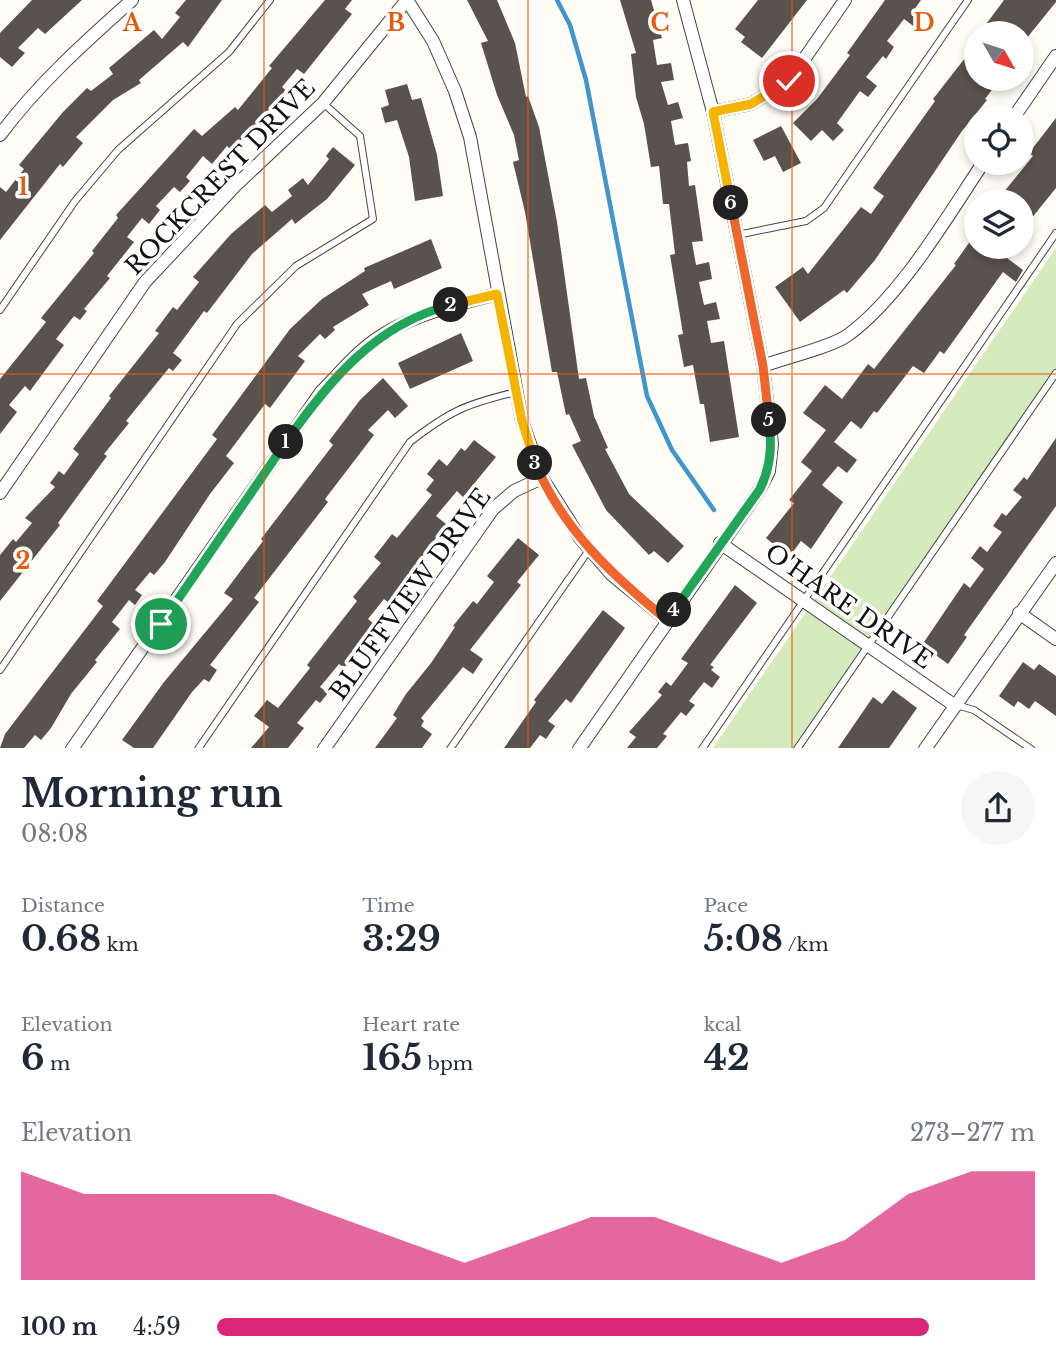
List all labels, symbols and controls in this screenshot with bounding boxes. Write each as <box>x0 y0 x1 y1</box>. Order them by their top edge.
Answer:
text: A <box>122 9 143 37</box>
text: B <box>387 9 405 37</box>
text: C <box>651 9 669 37</box>
text: D <box>913 9 935 37</box>
north arrow <box>964 21 1034 91</box>
map controls <box>964 21 1034 259</box>
pin <box>759 51 819 111</box>
icon: check <box>770 62 808 100</box>
street label: ROCKCREST DRIVE <box>119 73 321 281</box>
button: locate <box>964 105 1034 175</box>
text: 1 <box>18 173 28 201</box>
pin: 6 <box>714 186 748 220</box>
button: layers <box>964 189 1034 259</box>
text: 6 <box>724 191 737 214</box>
pin: 2 <box>434 288 468 322</box>
text: 2 <box>444 293 457 316</box>
pin: 5 <box>752 402 786 438</box>
text: 5 <box>763 408 774 431</box>
pin: 1 <box>268 424 304 460</box>
text: 1 <box>281 430 290 453</box>
pin: 3 <box>518 446 552 480</box>
text: 3 <box>528 451 541 474</box>
street label: BLUFFVIEW DRIVE <box>323 483 497 705</box>
street label: O'HARE DRIVE <box>760 537 938 675</box>
text: 2 <box>16 547 30 575</box>
pin: 4 <box>656 592 692 628</box>
pin <box>131 594 191 654</box>
text: 4 <box>667 598 680 621</box>
icon: arrive <box>142 605 180 643</box>
text: Morning run <box>21 770 283 817</box>
button: share <box>961 771 1035 845</box>
text: 08:08 <box>21 820 88 848</box>
text: Distance <box>21 894 105 917</box>
text: Time <box>362 894 415 917</box>
text: Pace <box>704 894 748 917</box>
text: 0.68 <box>21 917 101 960</box>
text: 3:29 <box>362 917 441 960</box>
text: 5:08 <box>704 917 783 960</box>
text: km <box>101 933 139 956</box>
text: /km <box>783 933 829 956</box>
text: Elevation <box>21 1013 113 1036</box>
text: Heart rate <box>362 1013 460 1036</box>
text: kcal <box>704 1013 742 1036</box>
text: 6 <box>21 1036 45 1079</box>
text: 165 <box>362 1036 422 1079</box>
text: 42 <box>704 1036 750 1079</box>
text: m <box>45 1052 70 1075</box>
text: bpm <box>422 1052 473 1075</box>
text: Elevation <box>21 1119 132 1147</box>
text: 273–277 m <box>910 1119 1035 1147</box>
text: 100 m <box>21 1313 97 1341</box>
text: 4:59 <box>133 1313 181 1341</box>

